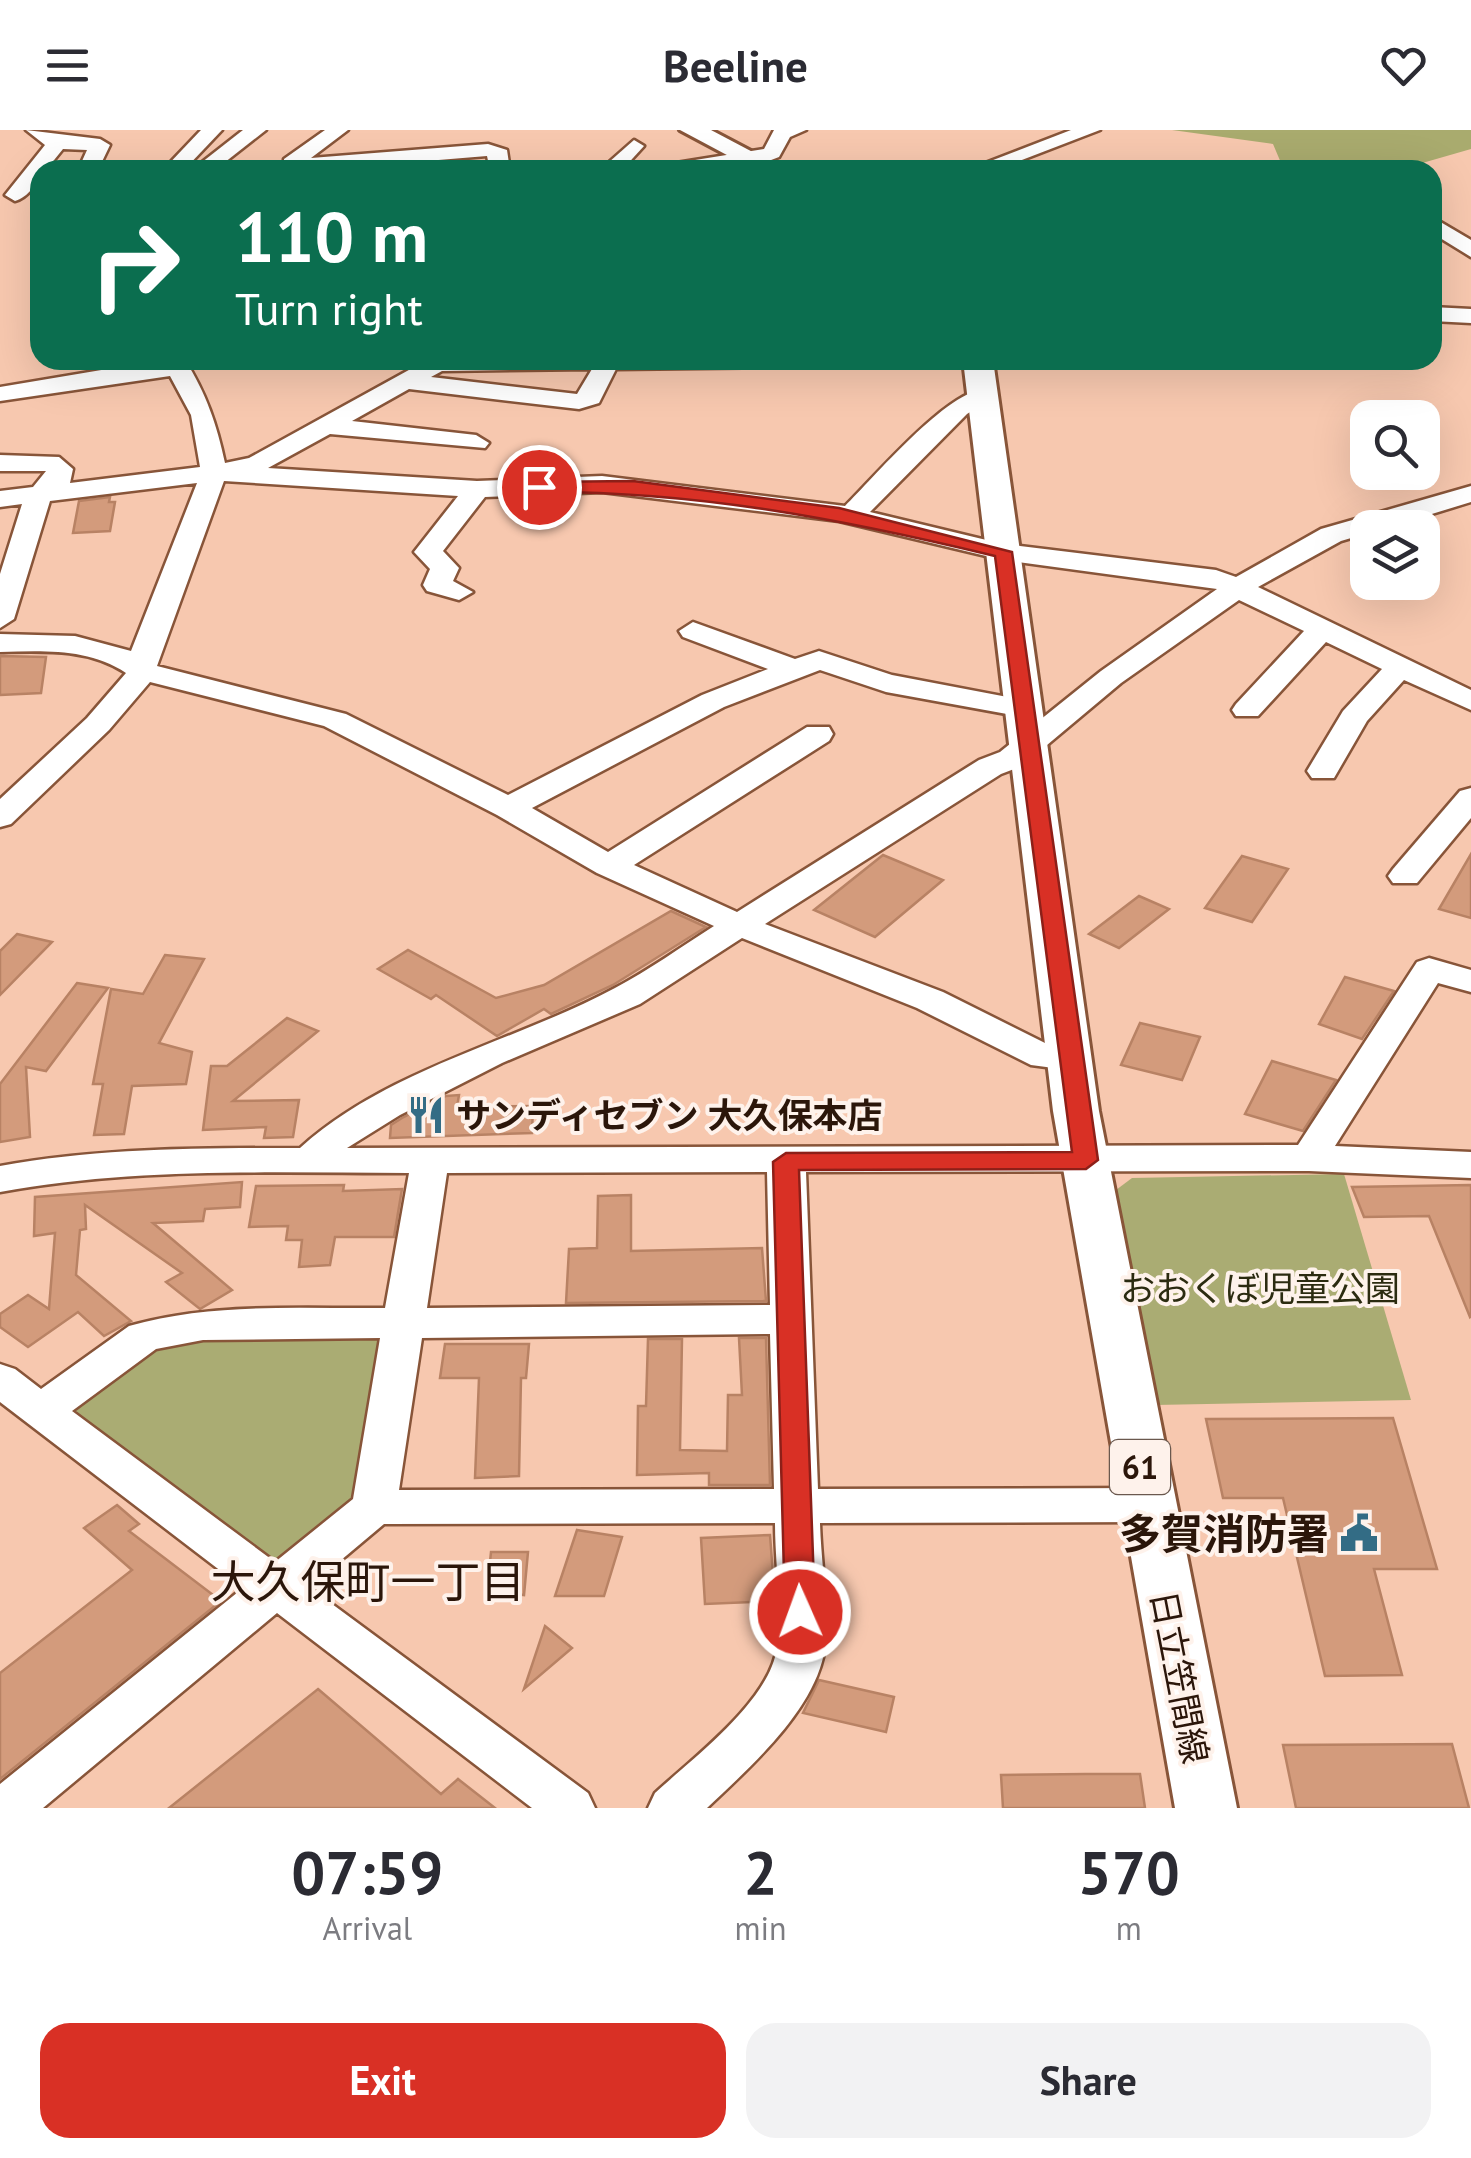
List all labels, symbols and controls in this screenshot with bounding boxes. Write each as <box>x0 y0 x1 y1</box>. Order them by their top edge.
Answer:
text: Beeline <box>663 36 808 94</box>
icon: menu <box>40 38 95 93</box>
icon: heart <box>1376 38 1431 93</box>
text: 110 m <box>235 191 428 281</box>
icon: right <box>70 200 200 330</box>
text: Turn right <box>235 279 423 337</box>
map controls <box>1350 400 1440 600</box>
button: search <box>1350 400 1440 490</box>
pin <box>497 445 582 530</box>
icon: arrive <box>512 460 567 515</box>
button: layers <box>1350 510 1440 600</box>
place label: サンディセブン 大久保本店 <box>456 1092 882 1138</box>
restaurant icon: サンディセブン 大久保本店 <box>405 1094 447 1136</box>
park label: おおくぼ児童公園 <box>1120 1265 1400 1311</box>
road number: 61 <box>1110 1440 1170 1494</box>
place label: 多賀消防署 <box>1119 1506 1329 1561</box>
public building icon: 多賀消防署 <box>1338 1512 1380 1554</box>
district label: 大久保町一丁目 <box>210 1552 526 1610</box>
position arrow <box>748 1560 852 1664</box>
street label: 日立笠間線 <box>1141 1587 1219 1767</box>
text: 07:59 <box>291 1833 443 1911</box>
text: 2 <box>744 1833 778 1911</box>
text: 570 <box>1078 1833 1180 1911</box>
text: Arrival <box>322 1907 412 1949</box>
text: min <box>735 1907 787 1949</box>
text: m <box>1116 1907 1142 1949</box>
button: Exit <box>40 2023 726 2138</box>
button: Share <box>746 2023 1431 2138</box>

